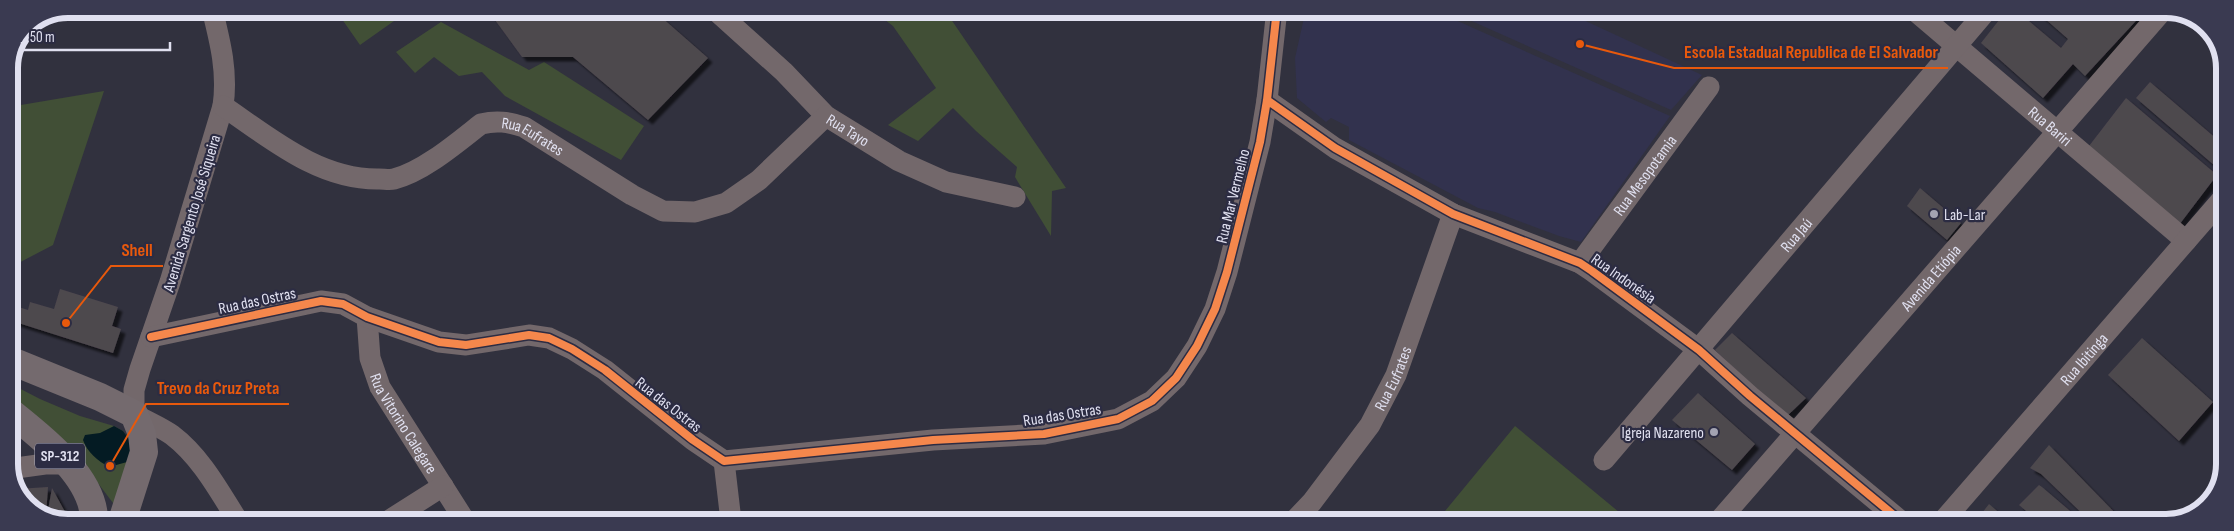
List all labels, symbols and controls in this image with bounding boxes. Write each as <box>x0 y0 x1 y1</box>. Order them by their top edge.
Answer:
scale bar <box>22 20 170 52</box>
text: 50 m <box>30 28 55 47</box>
callout: Escola Estadual Republica de El Salvador <box>1674 35 1948 68</box>
text: Escola Estadual Republica de El Salvador <box>1684 42 1938 63</box>
street label: Rua Bariri <box>2024 103 2075 151</box>
street label: Rua Tayo <box>822 110 872 151</box>
street label: Rua Eufrates <box>500 114 567 161</box>
street label: Rua Mesopotamia <box>1610 132 1681 220</box>
street label: Avenida Sargento José Siqueira <box>159 133 225 295</box>
street label: Rua Mar Vermelho <box>1213 147 1254 245</box>
place label: Lab-Lar <box>1944 206 1986 225</box>
marker: Lab-Lar <box>1928 208 1940 220</box>
street label: Rua Jaú <box>1777 215 1817 257</box>
callout: Shell <box>111 233 163 266</box>
text: Shell <box>121 240 153 261</box>
street label: Avenida Etiópia <box>1897 242 1966 316</box>
street label: Rua Indonésia <box>1587 250 1659 308</box>
street label: Rua das Ostras <box>217 284 298 319</box>
street label: Rua Ibitinga <box>2057 330 2112 390</box>
street label: Rua Eufrates <box>1371 344 1416 414</box>
callout: Trevo da Cruz Preta <box>146 371 289 404</box>
street label: Rua Vitorino Calegare <box>365 371 441 478</box>
street label: Rua das Ostras <box>631 373 705 437</box>
text: Trevo da Cruz Preta <box>157 378 279 399</box>
street label: Rua das Ostras <box>1022 400 1103 431</box>
place label: Igreja Nazareno <box>1622 424 1704 443</box>
marker: Igreja Nazareno <box>1708 426 1720 438</box>
road number: SP-312 <box>35 444 85 468</box>

